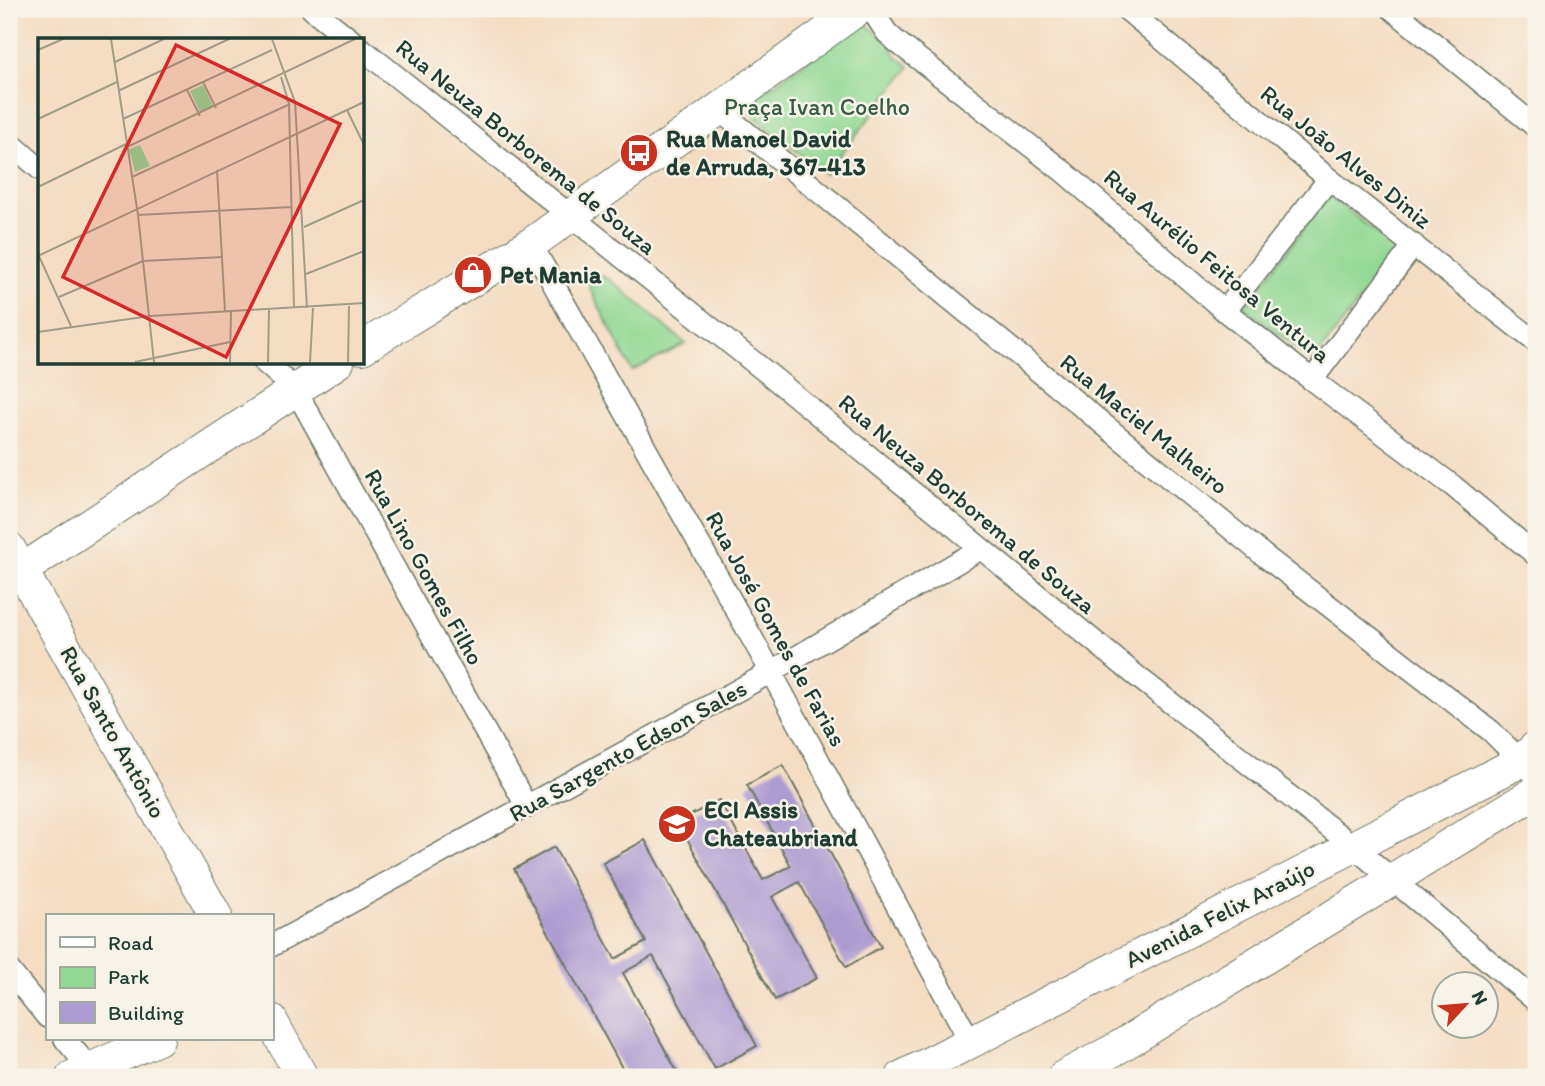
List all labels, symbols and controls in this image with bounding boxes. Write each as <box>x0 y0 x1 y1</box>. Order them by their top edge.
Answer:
street label: Rua Neuza Borborema de Souza <box>390 32 663 261</box>
inset map <box>38 38 364 364</box>
street label: Rua João Alves Diniz <box>1255 79 1438 235</box>
park label: Praça Ivan Coelho <box>724 92 910 121</box>
place label: Rua Manoel David de Arruda, 367-413 <box>666 124 866 181</box>
bus stop icon: Rua Manoel David de Arruda, 367-413 <box>618 132 660 174</box>
street label: Rua Aurélio Feitosa Ventura <box>1098 162 1337 369</box>
shop icon: Pet Mania <box>452 254 494 296</box>
place label: Pet Mania <box>500 260 602 289</box>
street label: Rua Maciel Malheiro <box>1054 347 1234 500</box>
street label: Rua Neuza Borborema de Souza <box>833 387 1102 620</box>
street label: Rua Lino Gomes Filho <box>358 464 490 670</box>
street label: Rua José Gomes de Farias <box>700 506 853 751</box>
street label: Rua Santo Antônio <box>54 641 173 823</box>
street label: Rua Sargento Edson Sales <box>504 673 752 828</box>
place label: ECI Assis Chateaubriand <box>704 795 858 852</box>
school or university icon: ECI Assis Chateaubriand <box>656 803 698 845</box>
street label: Avenida Felix Araújo <box>1120 853 1319 974</box>
legend <box>46 914 273 1040</box>
text: Road <box>108 930 154 955</box>
text: Park <box>108 964 150 989</box>
north arrow <box>1430 970 1500 1040</box>
text: N <box>1467 987 1493 1009</box>
text: Building <box>108 1000 184 1025</box>

